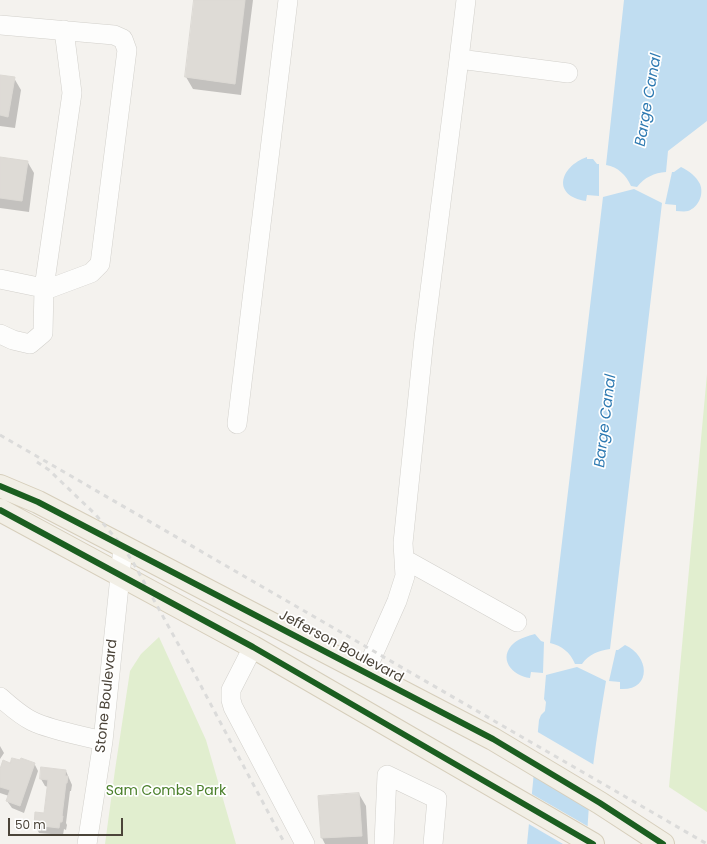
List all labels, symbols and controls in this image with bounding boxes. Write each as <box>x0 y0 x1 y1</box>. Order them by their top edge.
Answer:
water label: Barge Canal <box>632 52 666 148</box>
water label: Barge Canal <box>591 373 621 469</box>
street label: Jefferson Boulevard <box>276 607 406 687</box>
street label: Stone Boulevard <box>93 638 121 754</box>
park label: Sam Combs Park <box>106 783 226 799</box>
scale bar <box>10 810 125 836</box>
text: 50 m <box>15 816 46 833</box>

